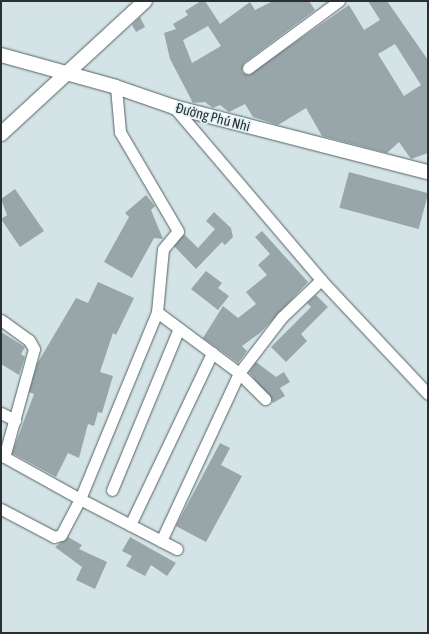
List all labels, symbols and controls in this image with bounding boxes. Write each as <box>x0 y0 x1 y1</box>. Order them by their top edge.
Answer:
street label: Đường Phú Nhi <box>174 99 252 135</box>

